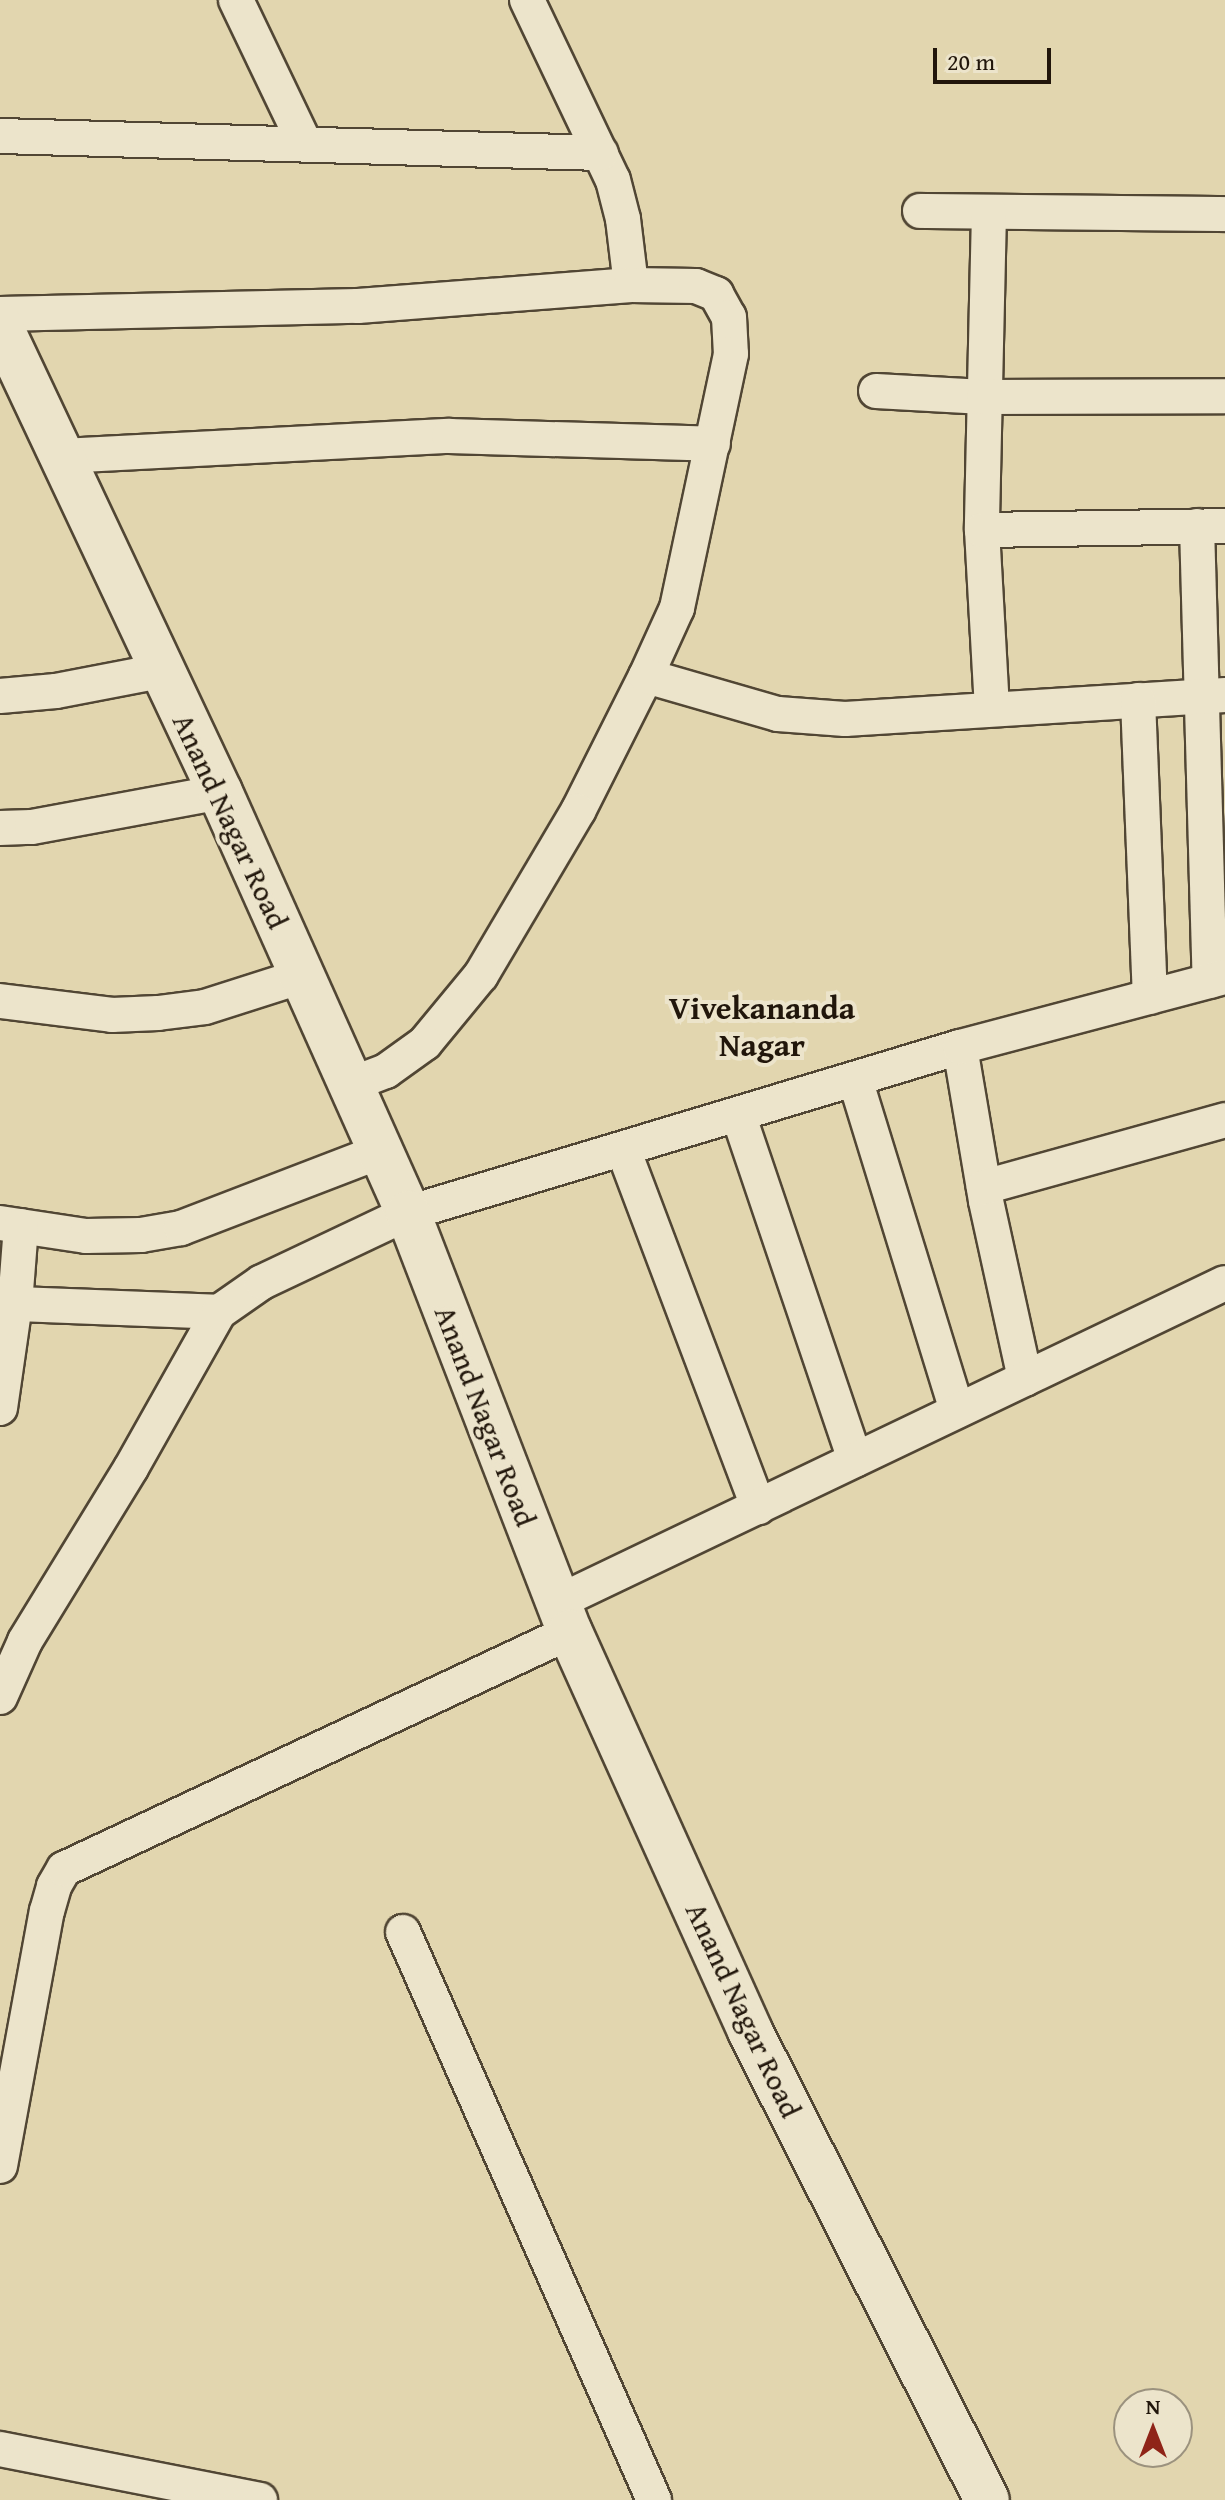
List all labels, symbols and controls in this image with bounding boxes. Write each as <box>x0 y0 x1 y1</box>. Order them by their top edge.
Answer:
scale bar <box>937 32 1055 82</box>
text: 20 m <box>947 44 995 79</box>
street label: Anand Nagar Road <box>165 708 297 934</box>
district label: Vivekananda Nagar <box>669 990 855 1065</box>
street label: Anand Nagar Road <box>427 1301 545 1531</box>
street label: Anand Nagar Road <box>678 1897 810 2123</box>
north arrow <box>1113 2388 1193 2468</box>
text: N <box>1146 2390 1160 2422</box>

